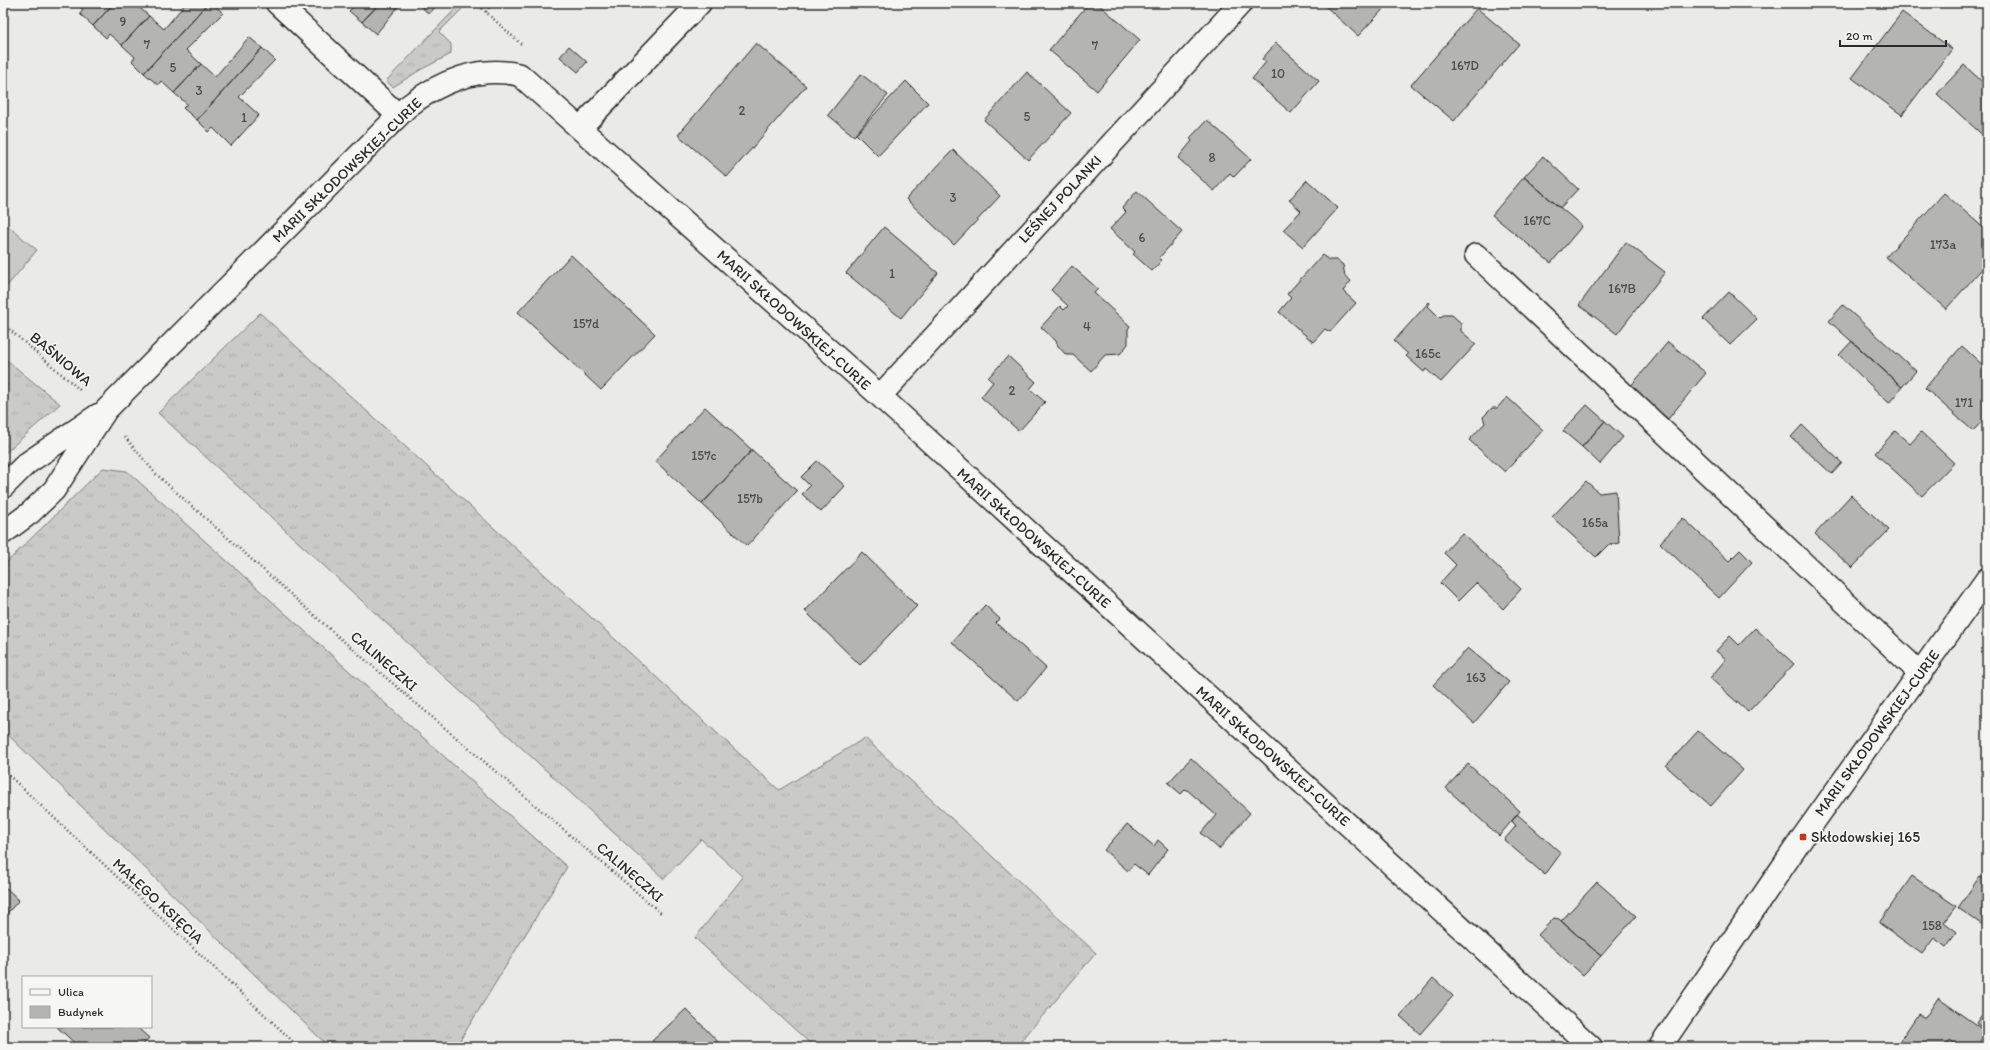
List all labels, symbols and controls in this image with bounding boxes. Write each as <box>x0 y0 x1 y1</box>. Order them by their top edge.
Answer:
house number: 9 <box>120 14 127 29</box>
scale bar <box>1840 22 1946 48</box>
text: 20 m <box>1846 29 1873 43</box>
house number: 7 <box>144 37 151 52</box>
house number: 7 <box>1092 38 1099 53</box>
house number: 167D <box>1451 58 1479 73</box>
house number: 5 <box>170 60 177 75</box>
house number: 10 <box>1271 66 1285 81</box>
house number: 3 <box>195 83 203 98</box>
street label: MARII SKŁODOWSKIEJ-CURIE <box>268 94 426 246</box>
house number: 2 <box>739 103 746 118</box>
house number: 5 <box>1024 109 1031 124</box>
house number: 1 <box>241 110 247 125</box>
house number: 8 <box>1208 150 1216 165</box>
street label: LEŚNEJ POLANKI <box>1015 151 1105 247</box>
house number: 3 <box>949 190 957 205</box>
house number: 167C <box>1523 213 1551 228</box>
house number: 6 <box>1139 230 1146 245</box>
house number: 173a <box>1930 237 1956 252</box>
street label: MARII SKŁODOWSKIEJ-CURIE <box>713 246 875 394</box>
house number: 1 <box>889 266 895 281</box>
house number: 167B <box>1608 281 1636 296</box>
house number: 157d <box>573 316 599 331</box>
house number: 4 <box>1083 319 1091 334</box>
street label: BAŚNIOWA <box>26 328 96 390</box>
house number: 165c <box>1415 346 1441 361</box>
house number: 2 <box>1009 383 1016 398</box>
house number: 171 <box>1955 395 1973 410</box>
house number: 157c <box>691 448 717 463</box>
street label: MARII SKŁODOWSKIEJ-CURIE <box>953 464 1115 612</box>
house number: 157b <box>737 491 763 506</box>
house number: 165a <box>1582 515 1608 530</box>
street label: CALINECZKI <box>347 627 421 695</box>
street label: MARII SKŁODOWSKIEJ-CURIE <box>1811 646 1943 820</box>
house number: 163 <box>1466 670 1486 685</box>
street label: MARII SKŁODOWSKIEJ-CURIE <box>1192 682 1354 830</box>
place label: Skłodowskiej 165 <box>1811 828 1920 846</box>
marker: Skłodowskiej 165 <box>1798 832 1808 842</box>
street label: CALINECZKI <box>593 838 667 906</box>
street label: MAŁEGO KSIĘCIA <box>109 854 207 948</box>
house number: 158 <box>1922 918 1942 933</box>
legend <box>22 976 152 1028</box>
text: Ulica <box>58 985 84 999</box>
text: Budynek <box>58 1005 104 1019</box>

